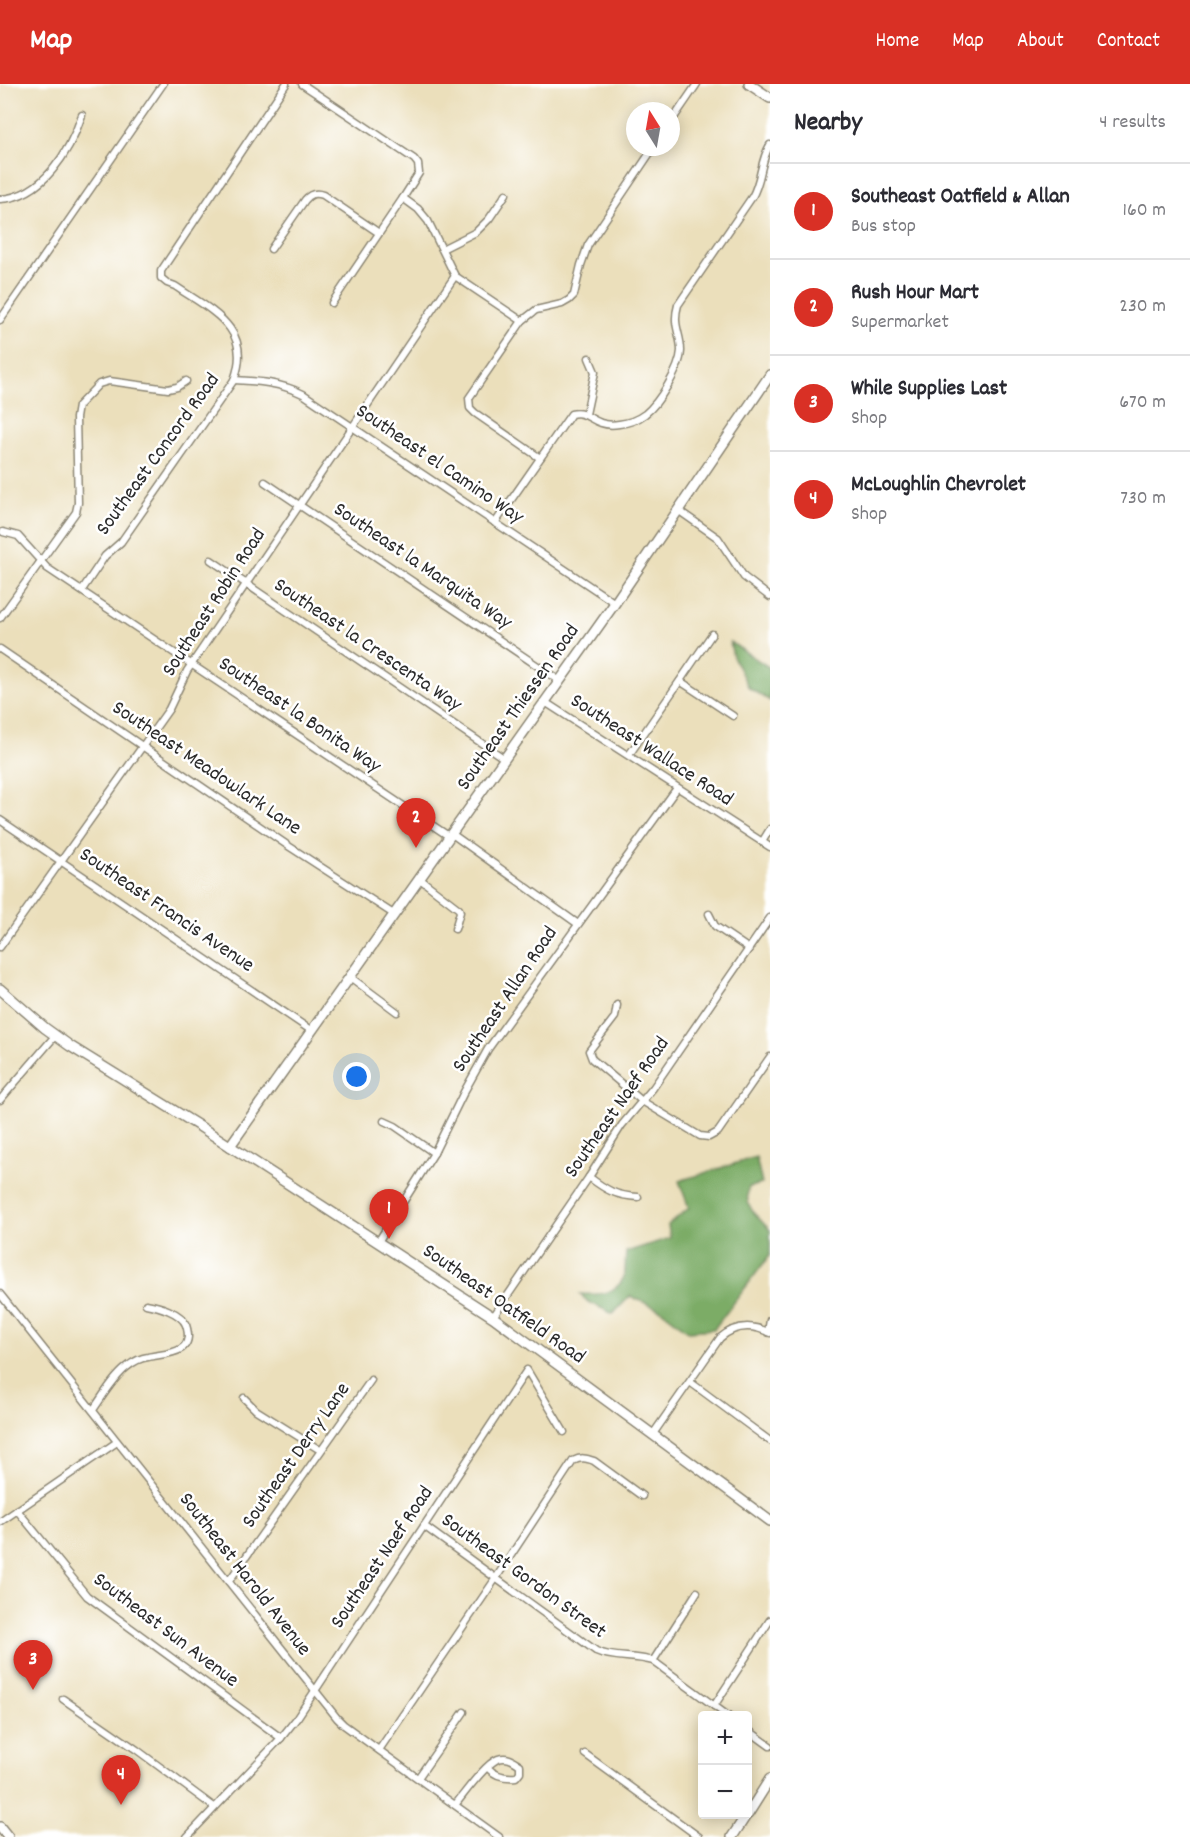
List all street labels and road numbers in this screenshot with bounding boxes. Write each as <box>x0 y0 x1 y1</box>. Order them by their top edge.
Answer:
street label: Southeast Concord Road <box>90 368 228 542</box>
street label: Southeast el Camino Way <box>349 397 530 533</box>
street label: Southeast la Marquita Way <box>326 496 518 638</box>
street label: Southeast Robin Road <box>156 523 274 683</box>
street label: Southeast la Crescenta Way <box>267 572 468 721</box>
street label: Southeast Thiessen Road <box>450 619 588 797</box>
street label: Southeast la Bonita Way <box>212 650 387 782</box>
street label: Southeast Wallace Road <box>564 687 738 815</box>
street label: Southeast Meadowlark Lane <box>105 694 307 844</box>
street label: Southeast Francis Avenue <box>72 841 260 981</box>
street label: Southeast Allan Road <box>446 921 566 1079</box>
street label: Southeast Naef Road <box>558 1031 678 1185</box>
street label: Southeast Oatfield Road <box>415 1237 591 1373</box>
street label: Southeast Derry Lane <box>235 1377 359 1535</box>
street label: Southeast Naef Road <box>324 1481 442 1635</box>
street label: Southeast Harold Avenue <box>170 1487 318 1663</box>
street label: Southeast Gordon Street <box>434 1507 612 1647</box>
street label: Southeast Sun Avenue <box>86 1566 244 1696</box>

